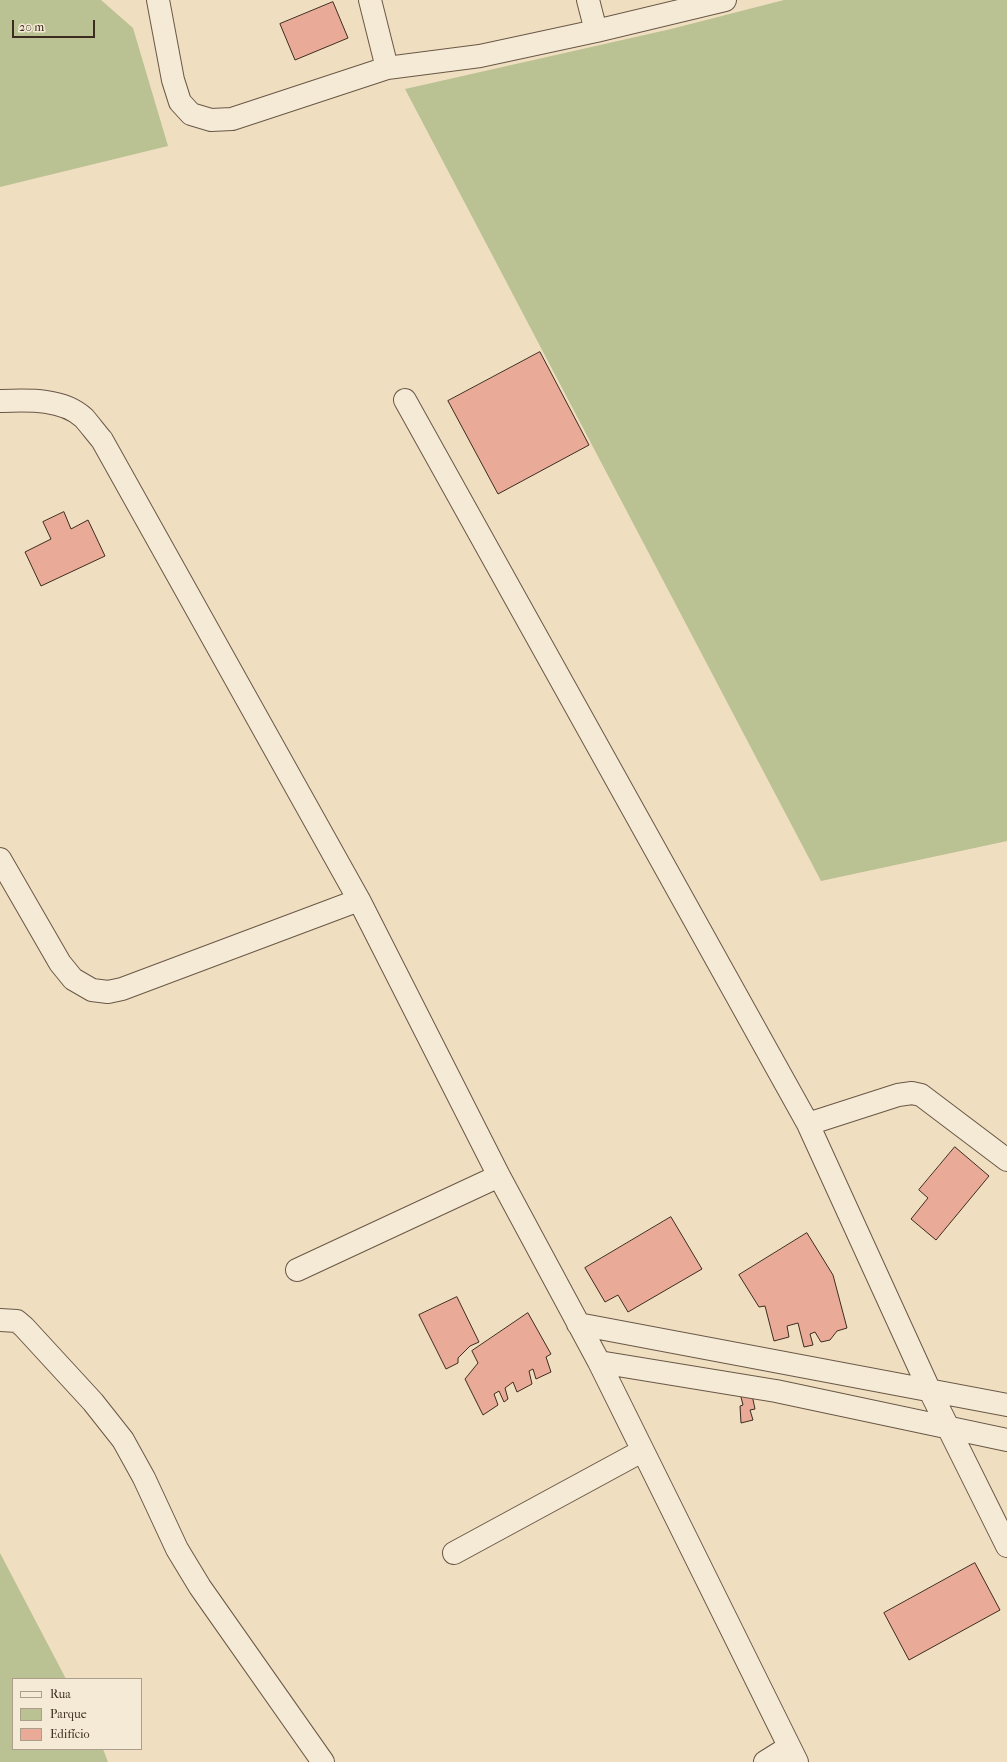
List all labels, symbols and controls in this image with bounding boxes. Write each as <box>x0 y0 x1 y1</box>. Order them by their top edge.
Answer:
scale bar <box>14 12 97 38</box>
text: 20 m <box>19 20 44 34</box>
legend <box>12 1678 142 1750</box>
text: Rua <box>50 1687 71 1701</box>
text: Parque <box>50 1707 87 1721</box>
text: Edifício <box>50 1727 90 1741</box>

